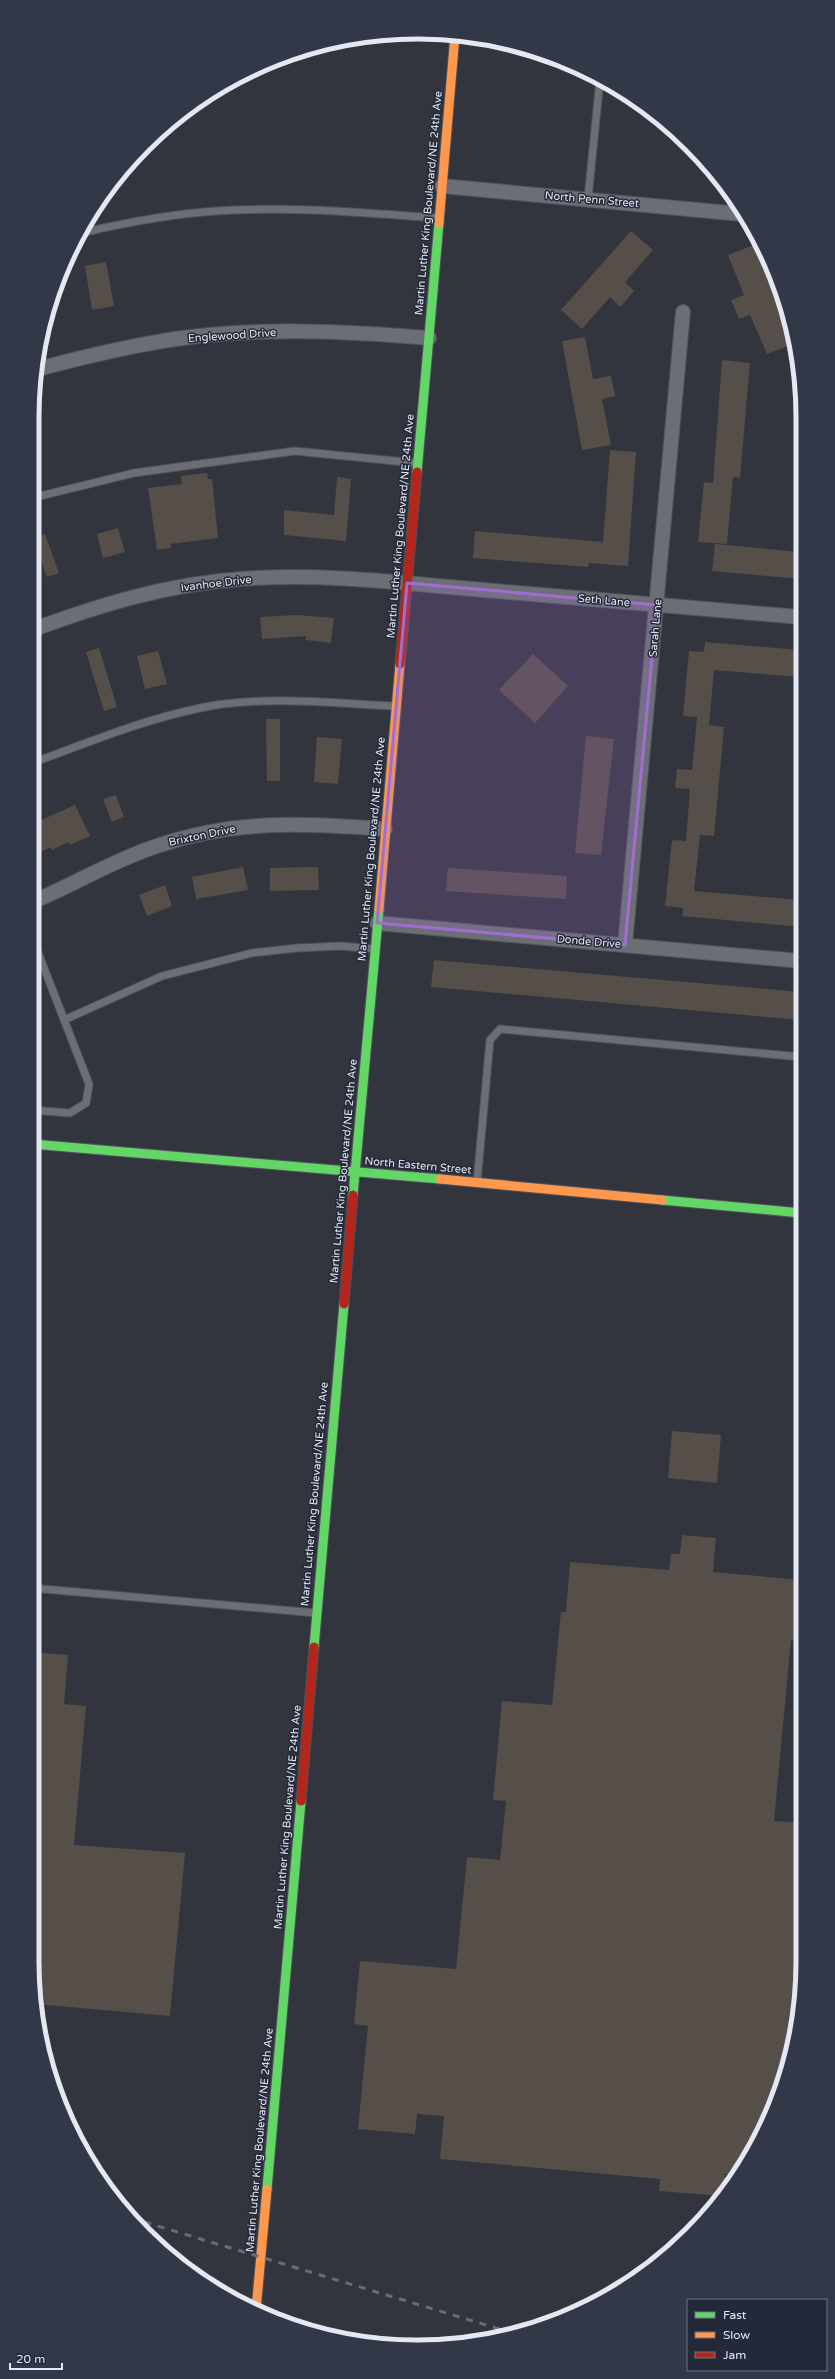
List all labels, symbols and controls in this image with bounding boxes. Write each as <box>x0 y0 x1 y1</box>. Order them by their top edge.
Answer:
street label: Martin Luther King Boulevard/NE 24th Ave <box>412 90 445 316</box>
street label: North Penn Street <box>544 189 640 210</box>
street label: Englewood Drive <box>187 326 277 345</box>
street label: Martin Luther King Boulevard/NE 24th Ave <box>384 413 417 639</box>
street label: Ivanhoe Drive <box>180 573 252 594</box>
street label: Seth Lane <box>577 592 631 609</box>
street label: Sarah Lane <box>646 598 665 658</box>
street label: Martin Luther King Boulevard/NE 24th Ave <box>355 736 388 962</box>
street label: Brixton Drive <box>168 822 237 849</box>
street label: Donde Drive <box>556 932 622 951</box>
street label: Martin Luther King Boulevard/NE 24th Ave <box>327 1058 360 1284</box>
street label: North Eastern Street <box>364 1154 472 1177</box>
street label: Martin Luther King Boulevard/NE 24th Ave <box>298 1381 331 1607</box>
street label: Martin Luther King Boulevard/NE 24th Ave <box>271 1704 304 1930</box>
street label: Martin Luther King Boulevard/NE 24th Ave <box>243 2027 276 2253</box>
legend <box>687 2299 827 2371</box>
text: Fast <box>723 2308 747 2322</box>
text: Slow <box>723 2328 750 2342</box>
scale bar <box>10 2345 62 2371</box>
text: Jam <box>723 2348 746 2362</box>
text: 20 m <box>16 2352 45 2366</box>

